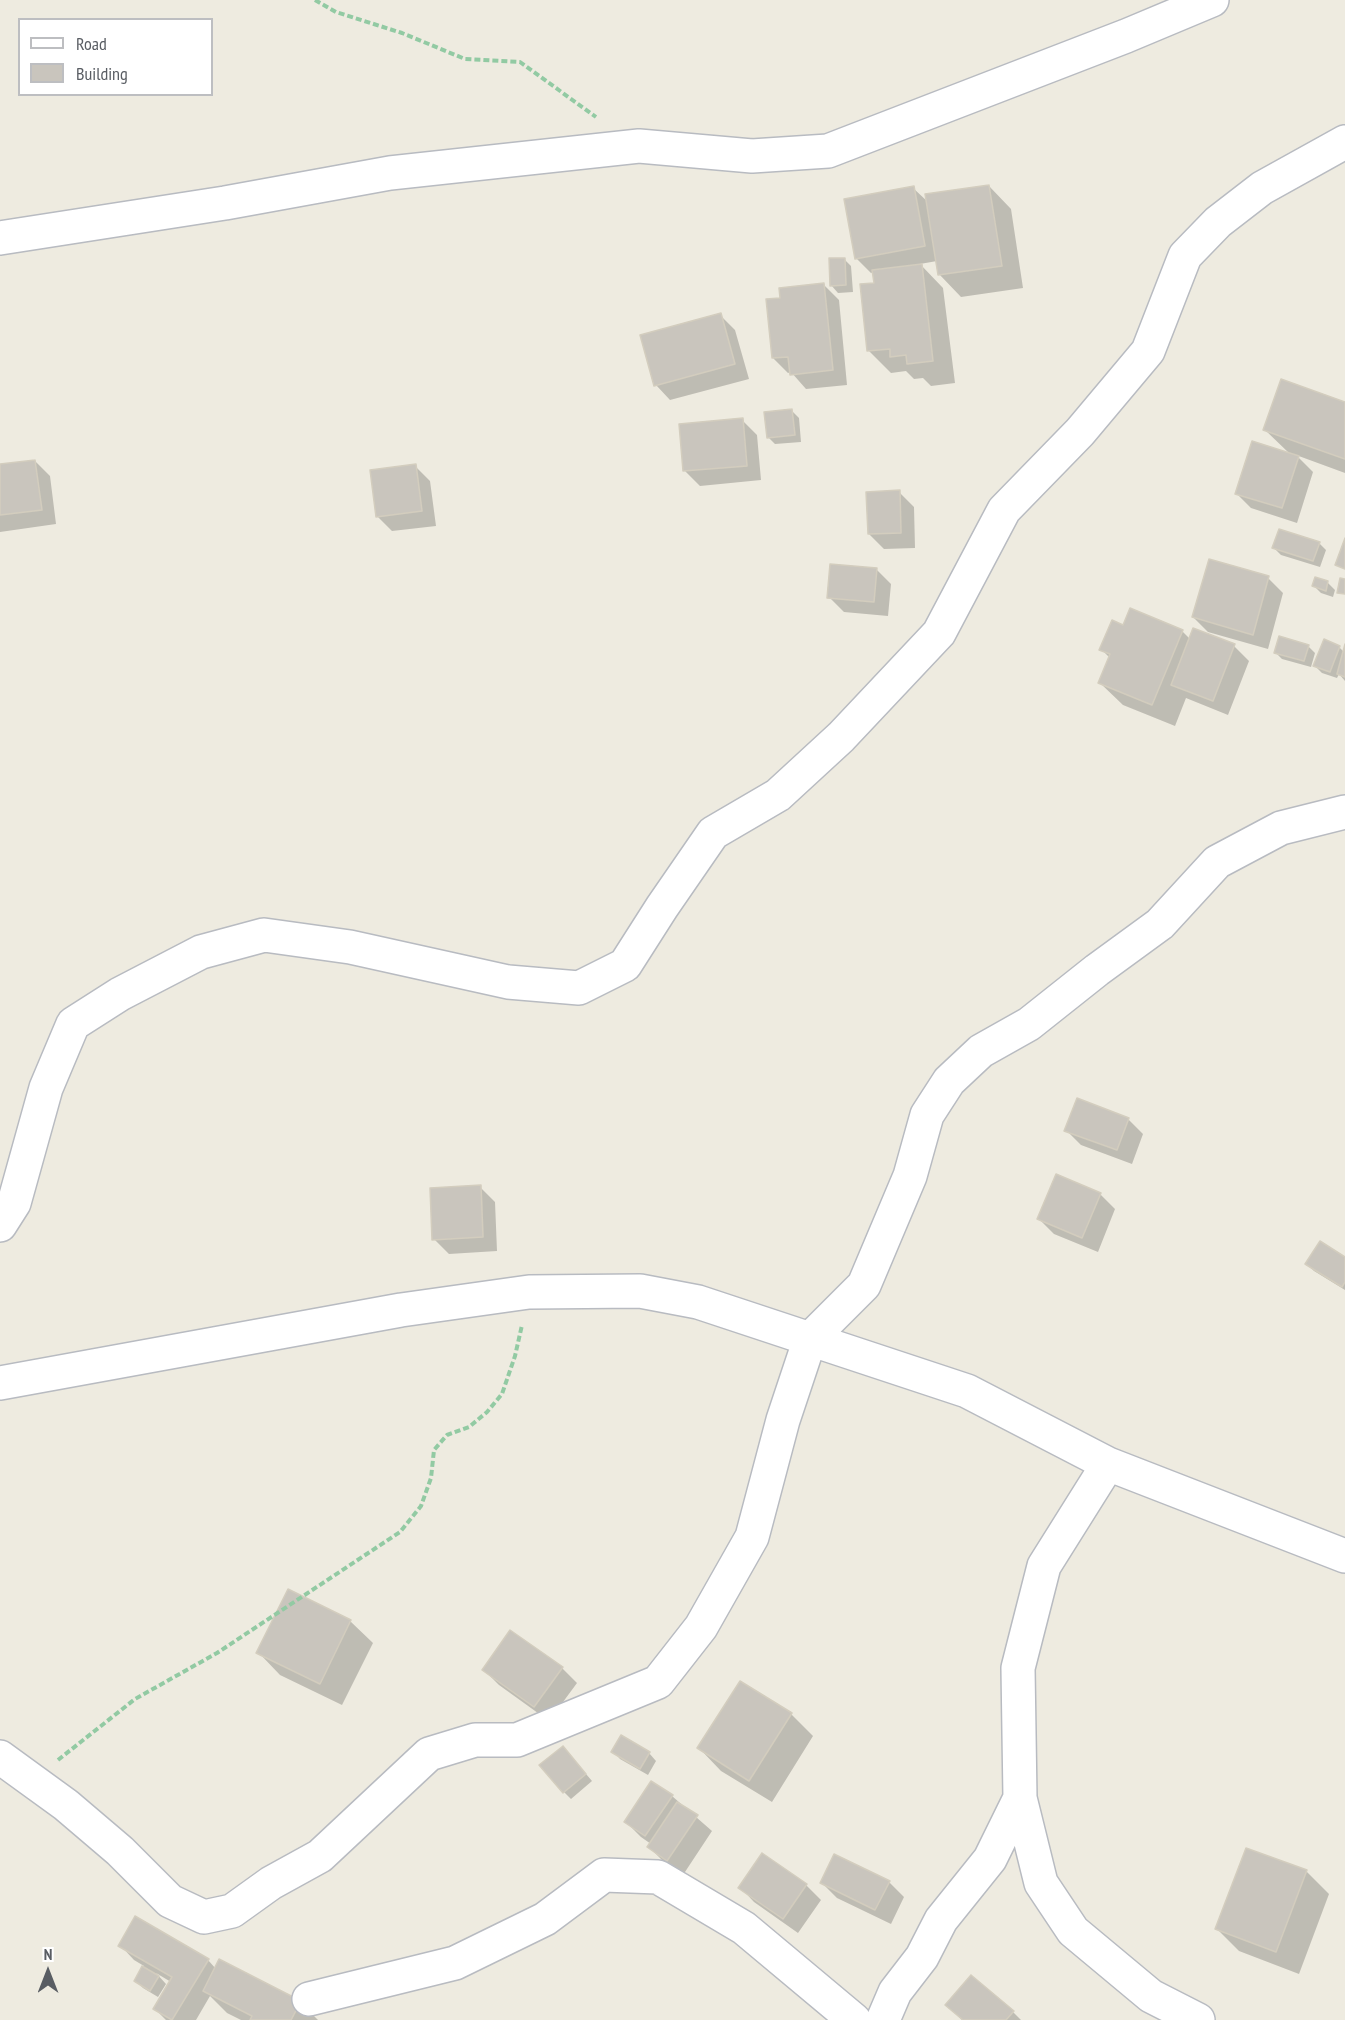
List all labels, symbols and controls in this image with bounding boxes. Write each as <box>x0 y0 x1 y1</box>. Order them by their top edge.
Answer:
legend <box>18 18 213 96</box>
text: Road <box>76 32 107 55</box>
text: Building <box>76 62 128 85</box>
north arrow <box>18 1942 78 2002</box>
text: N <box>44 1944 52 1964</box>

